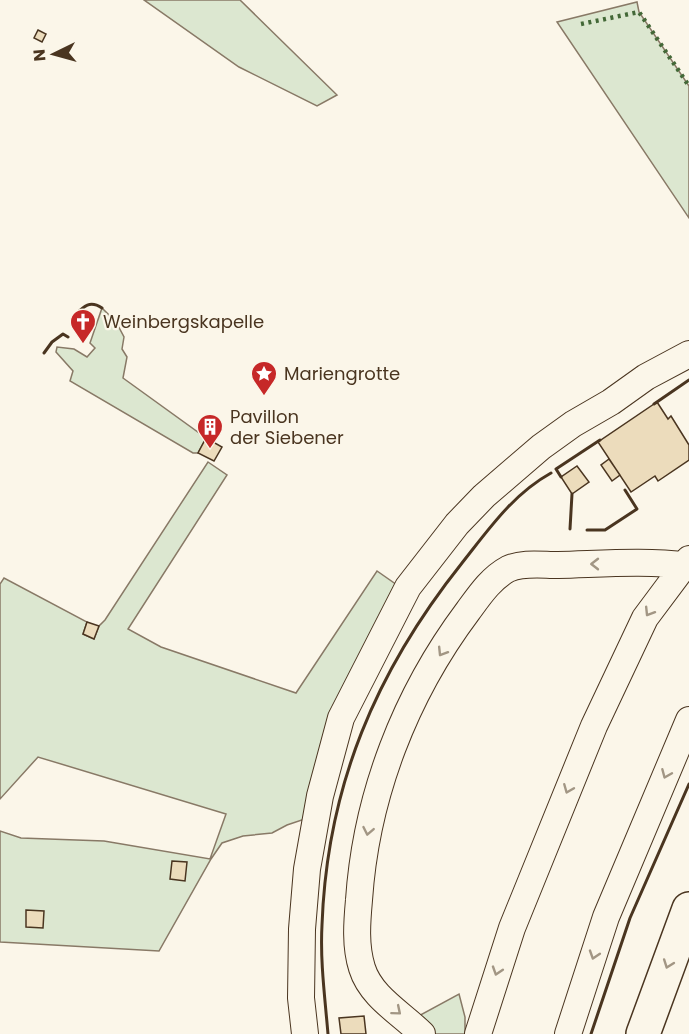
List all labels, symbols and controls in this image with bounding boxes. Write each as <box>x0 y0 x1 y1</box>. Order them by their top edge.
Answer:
north arrow <box>24 24 84 84</box>
text: N <box>28 48 52 62</box>
church icon: Weinbergskapelle <box>68 307 98 345</box>
place label: Weinbergskapelle <box>103 309 264 334</box>
place icon: Mariengrotte <box>249 359 279 397</box>
place label: Mariengrotte <box>284 361 400 386</box>
place label: Pavillon der Siebener <box>230 404 344 450</box>
building icon: Pavillon der Siebener <box>195 412 225 450</box>
one-way arrow <box>591 558 600 570</box>
one-way arrow <box>645 606 657 616</box>
one-way arrow <box>438 645 449 656</box>
one-way arrow <box>661 768 673 779</box>
one-way arrow <box>563 783 575 794</box>
one-way arrow <box>362 826 375 836</box>
one-way arrow <box>589 949 601 960</box>
one-way arrow <box>662 958 675 968</box>
one-way arrow <box>492 965 505 976</box>
one-way arrow <box>390 1004 401 1015</box>

